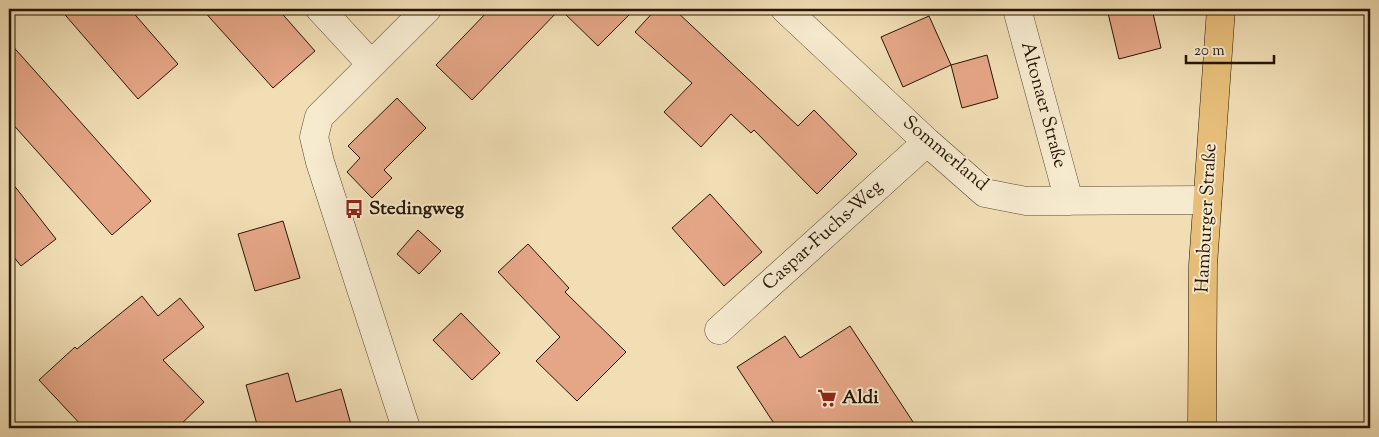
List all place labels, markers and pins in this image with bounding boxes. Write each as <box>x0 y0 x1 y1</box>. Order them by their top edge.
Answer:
place label: Stedingweg <box>369 196 465 223</box>
bus stop icon: Stedingweg <box>343 198 365 220</box>
place label: Aldi <box>842 385 879 412</box>
supermarket icon: Aldi <box>816 387 838 409</box>

